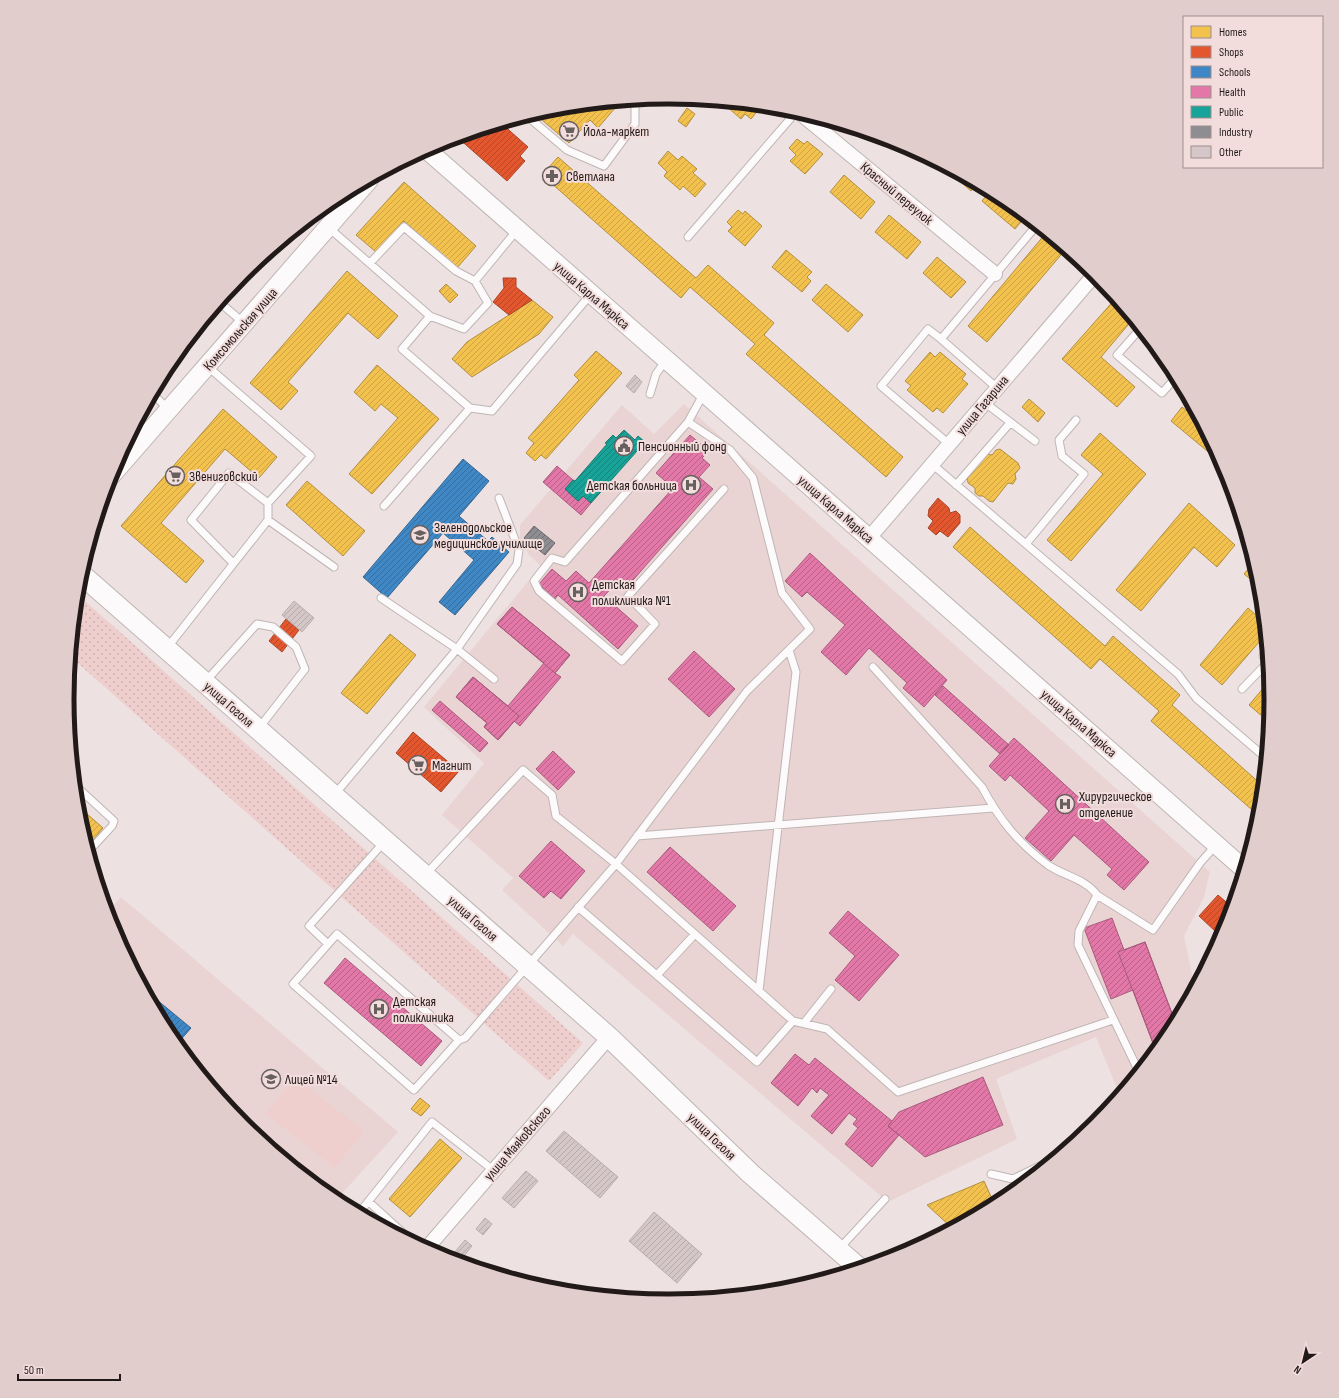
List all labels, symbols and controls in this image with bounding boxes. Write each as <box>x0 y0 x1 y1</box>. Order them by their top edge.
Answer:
legend <box>1183 16 1323 168</box>
text: Homes <box>1219 25 1247 40</box>
text: Shops <box>1219 45 1244 60</box>
text: Schools <box>1219 65 1251 80</box>
text: Health <box>1219 85 1246 100</box>
text: Public <box>1219 105 1244 120</box>
supermarket icon: Йола-маркет <box>558 120 580 142</box>
place label: Йола-маркет <box>583 123 649 140</box>
text: Industry <box>1219 125 1253 140</box>
text: Other <box>1219 145 1243 160</box>
street label: Красный переулок <box>857 158 937 229</box>
pharmacy icon: Светлана <box>541 165 563 187</box>
place label: Светлана <box>566 168 615 185</box>
street label: улица Карла Маркса <box>550 258 633 333</box>
street label: Комсомольская улица <box>200 284 281 374</box>
street label: улица Гагарина <box>953 372 1012 439</box>
public building icon: Пенсионный фонд <box>613 435 635 457</box>
place label: Пенсионный фонд <box>638 438 727 455</box>
supermarket icon: Звениговский <box>164 465 186 487</box>
place label: Звениговский <box>189 468 258 485</box>
street label: улица Карла Маркса <box>794 472 877 547</box>
hospital icon: Детская больница <box>680 474 702 496</box>
place label: Детская больница <box>587 477 677 494</box>
place label: Зеленодольское медицинское училище <box>434 519 542 552</box>
school or university icon: Зеленодольское медицинское училище <box>409 524 431 546</box>
place label: Детская поликлиника №1 <box>592 576 671 609</box>
hospital icon: Детская поликлиника №1 <box>567 581 589 603</box>
street label: улица Гоголя <box>200 678 257 731</box>
street label: улица Карла Маркса <box>1037 686 1120 761</box>
supermarket icon: Магнит <box>407 754 429 776</box>
place label: Магнит <box>432 757 472 774</box>
place label: Хирургическое отделение <box>1078 788 1152 821</box>
hospital icon: Хирургическое отделение <box>1054 793 1076 815</box>
street label: улица Гоголя <box>444 892 501 945</box>
place label: Детская поликлиника <box>393 993 454 1026</box>
hospital icon: Детская поликлиника <box>368 998 390 1020</box>
school or university icon: Лицей №14 <box>260 1068 282 1090</box>
place label: Лицей №14 <box>284 1071 338 1088</box>
street label: улица Маяковского <box>480 1103 554 1184</box>
street label: улица Гоголя <box>684 1109 739 1164</box>
north arrow <box>1283 1342 1323 1382</box>
scale bar <box>18 1356 120 1382</box>
text: 50 m <box>24 1363 44 1378</box>
text: N <box>1291 1363 1304 1377</box>

